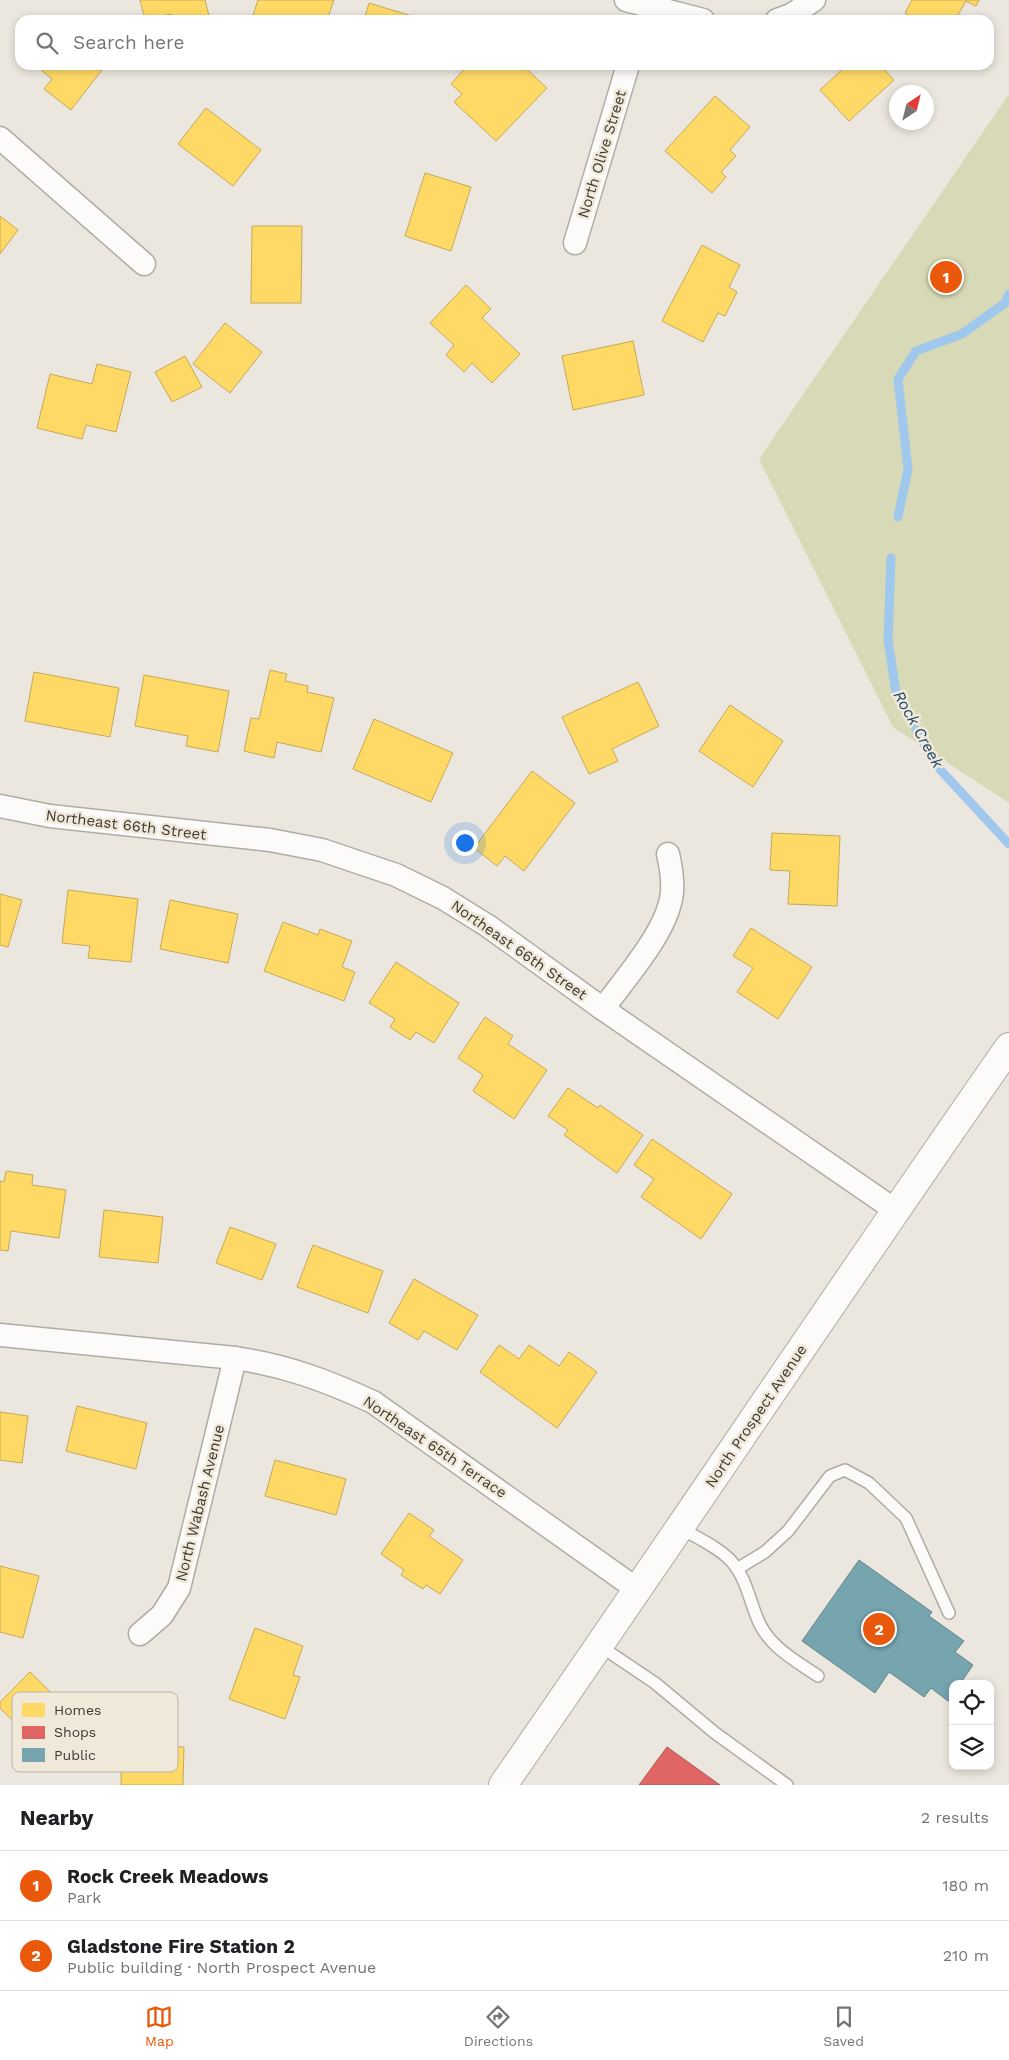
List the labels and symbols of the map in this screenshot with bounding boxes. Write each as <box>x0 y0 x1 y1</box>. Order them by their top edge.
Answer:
north arrow <box>889 85 934 130</box>
street label: North Olive Street <box>574 87 630 220</box>
pin: 1 <box>930 258 962 296</box>
water label: Rock Creek <box>890 687 948 772</box>
street label: Northeast 66th Street <box>45 806 208 844</box>
your location <box>452 830 478 856</box>
street label: Northeast 66th Street <box>448 896 591 1004</box>
street label: North Prospect Avenue <box>701 1341 811 1491</box>
street label: Northeast 65th Terrace <box>360 1392 510 1502</box>
street label: North Wabash Avenue <box>172 1423 228 1583</box>
pin: 2 <box>863 1610 895 1648</box>
legend <box>12 1692 178 1772</box>
text: Homes <box>54 1702 101 1718</box>
text: Shops <box>54 1724 96 1740</box>
text: Public <box>54 1747 96 1763</box>

